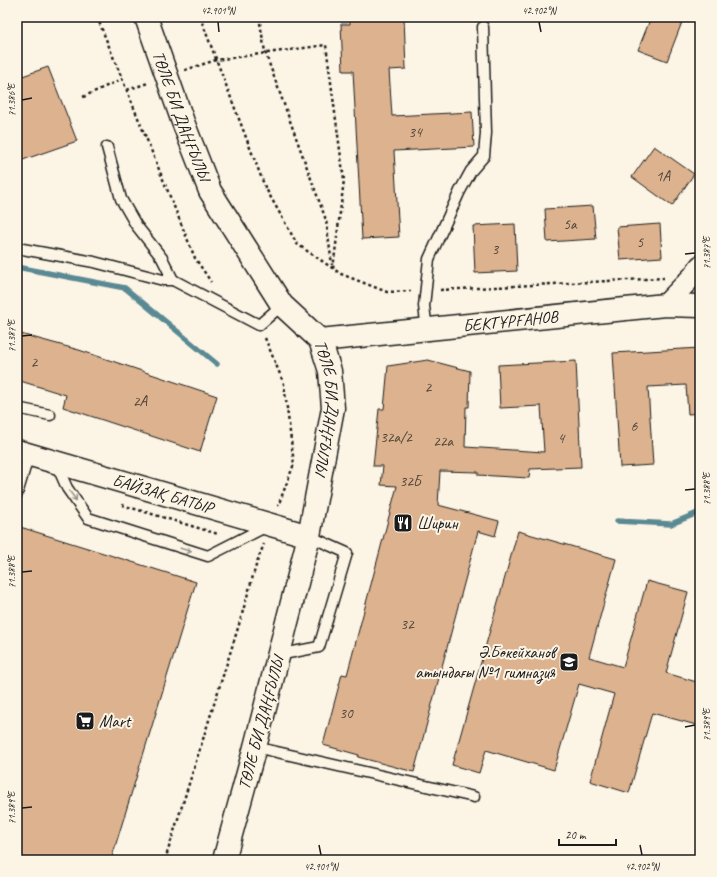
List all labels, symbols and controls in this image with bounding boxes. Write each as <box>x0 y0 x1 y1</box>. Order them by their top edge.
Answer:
text: 42.901°N <box>201 4 237 17</box>
text: 42.902°N <box>522 4 558 17</box>
street label: ТӨЛЕ БИ ДАҢҒЫЛЫ <box>148 48 216 186</box>
text: 71.386°E <box>5 82 18 116</box>
house number: 34 <box>408 123 423 142</box>
house number: 1А <box>656 167 672 186</box>
house number: 5а <box>563 215 578 234</box>
house number: 5 <box>637 233 645 252</box>
text: 71.387°E <box>700 235 713 269</box>
house number: 3 <box>492 240 500 259</box>
street label: БЕКТҰРҒАНОВ <box>462 305 560 336</box>
text: 71.387°E <box>5 318 18 352</box>
street label: ТӨЛЕ БИ ДАҢҒЫЛЫ <box>310 337 344 479</box>
house number: 2 <box>31 353 39 372</box>
house number: 2 <box>425 378 433 397</box>
house number: 2А <box>133 392 149 411</box>
house number: 6 <box>631 417 639 436</box>
house number: 32а/2 <box>380 428 413 447</box>
house number: 4 <box>558 429 566 448</box>
house number: 22а <box>433 432 454 451</box>
street label: БАЙЗАҚ БАТЫР <box>110 469 217 519</box>
text: 71.388°E <box>700 471 713 505</box>
house number: 32Б <box>399 472 423 491</box>
one-way arrow <box>69 491 77 502</box>
restaurant icon: Ширин <box>392 512 414 534</box>
place label: Ширин <box>417 513 459 534</box>
one-way arrow <box>180 546 192 554</box>
text: 71.388°E <box>5 554 18 588</box>
house number: 32 <box>400 615 415 634</box>
place label: Ә.Бөкейханов атындағы №1 гимназия <box>415 642 559 684</box>
school or university icon: Ә.Бөкейханов атындағы №1 гимназия <box>558 651 580 673</box>
street label: ТӨЛЕ БИ ДАҢҒЫЛЫ <box>233 652 290 792</box>
house number: 30 <box>339 704 354 723</box>
text: 71.389°E <box>700 707 713 741</box>
supermarket icon: Mart <box>74 710 96 732</box>
place label: Mart <box>99 711 133 732</box>
text: 71.389°E <box>5 790 18 824</box>
scale bar <box>559 821 616 847</box>
text: 20 m <box>565 827 587 843</box>
text: 42.901°N <box>304 860 340 873</box>
text: 42.902°N <box>625 860 661 873</box>

